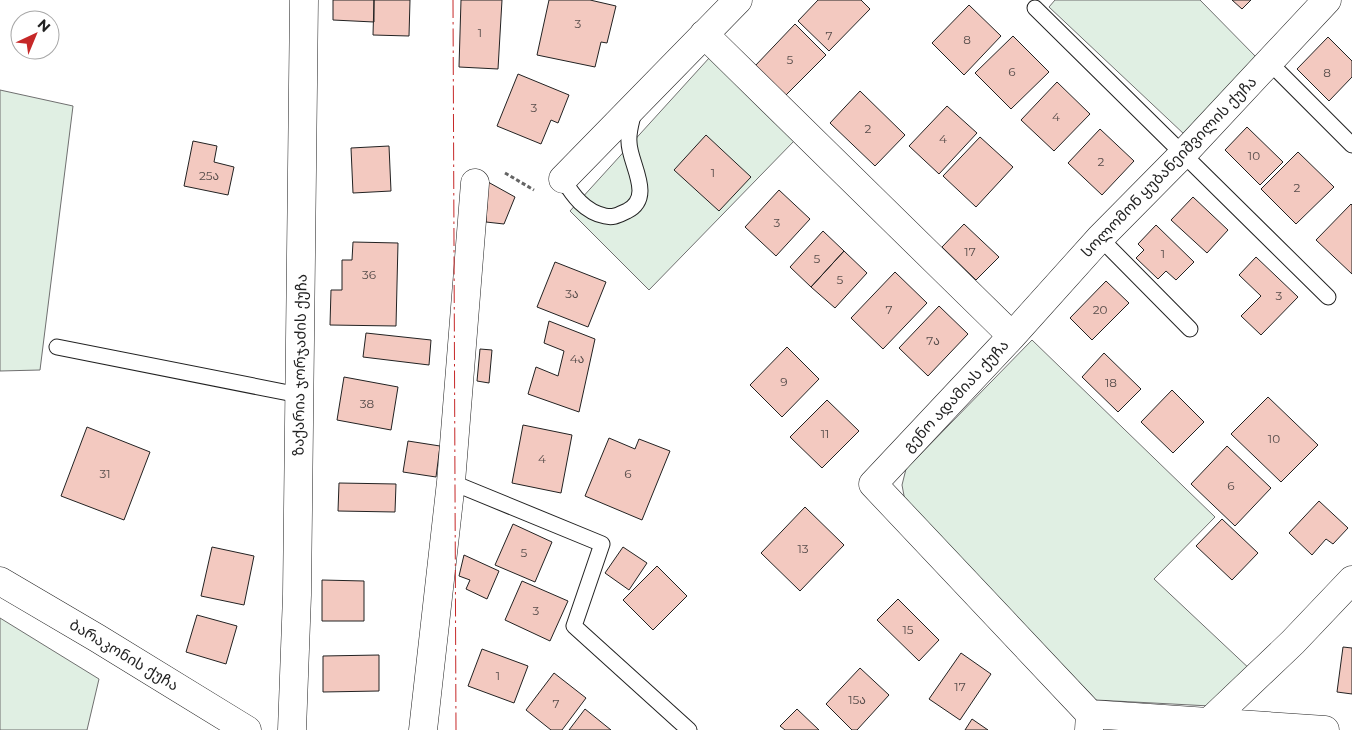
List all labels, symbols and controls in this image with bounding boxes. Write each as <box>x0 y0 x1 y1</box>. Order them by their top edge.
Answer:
north arrow <box>10 10 60 60</box>
text: N <box>34 15 54 36</box>
house number: 3 <box>575 16 582 31</box>
house number: 1 <box>478 25 482 40</box>
house number: 7 <box>825 28 833 43</box>
house number: 8 <box>963 32 971 47</box>
house number: 5 <box>787 52 794 67</box>
house number: 6 <box>1008 64 1016 79</box>
house number: 8 <box>1323 65 1331 80</box>
street label: სოლომონ ყუბანეიშვილის ქუჩა <box>1077 72 1260 261</box>
house number: 3 <box>531 100 538 115</box>
house number: 4 <box>1052 109 1060 124</box>
house number: 2 <box>865 121 872 136</box>
house number: 4 <box>939 131 947 146</box>
house number: 10 <box>1248 148 1260 163</box>
house number: 2 <box>1098 154 1105 169</box>
house number: 1 <box>711 165 715 180</box>
house number: 25ა <box>199 168 219 183</box>
house number: 2 <box>1294 180 1301 195</box>
house number: 3 <box>774 215 781 230</box>
house number: 17 <box>964 244 976 259</box>
house number: 1 <box>1161 246 1165 261</box>
house number: 5 <box>814 251 821 266</box>
house number: 36 <box>362 267 376 282</box>
house number: 5 <box>837 272 844 287</box>
street label: ზაქარია ჯორჯაძის ქუჩა <box>288 274 311 456</box>
house number: 3ა <box>565 286 579 301</box>
house number: 3 <box>1276 288 1283 303</box>
house number: 7 <box>885 302 893 317</box>
house number: 20 <box>1093 302 1107 317</box>
house number: 7ა <box>926 333 940 348</box>
street label: გენო ადამიას ქუჩა <box>899 336 1013 456</box>
house number: 4ა <box>570 351 584 366</box>
house number: 9 <box>780 374 788 389</box>
house number: 18 <box>1105 375 1117 390</box>
house number: 38 <box>360 396 375 411</box>
house number: 11 <box>821 426 829 441</box>
house number: 10 <box>1268 431 1280 446</box>
house number: 4 <box>538 451 546 466</box>
house number: 31 <box>99 466 111 481</box>
house number: 6 <box>624 466 632 481</box>
house number: 6 <box>1227 478 1235 493</box>
house number: 13 <box>797 541 809 556</box>
house number: 5 <box>521 545 528 560</box>
house number: 3 <box>533 603 540 618</box>
street label: ბარაკონის ქუჩა <box>66 615 182 695</box>
house number: 15 <box>902 622 914 637</box>
house number: 1 <box>496 668 500 683</box>
house number: 17 <box>954 679 966 694</box>
house number: 15ა <box>848 692 866 707</box>
house number: 7 <box>552 696 560 711</box>

